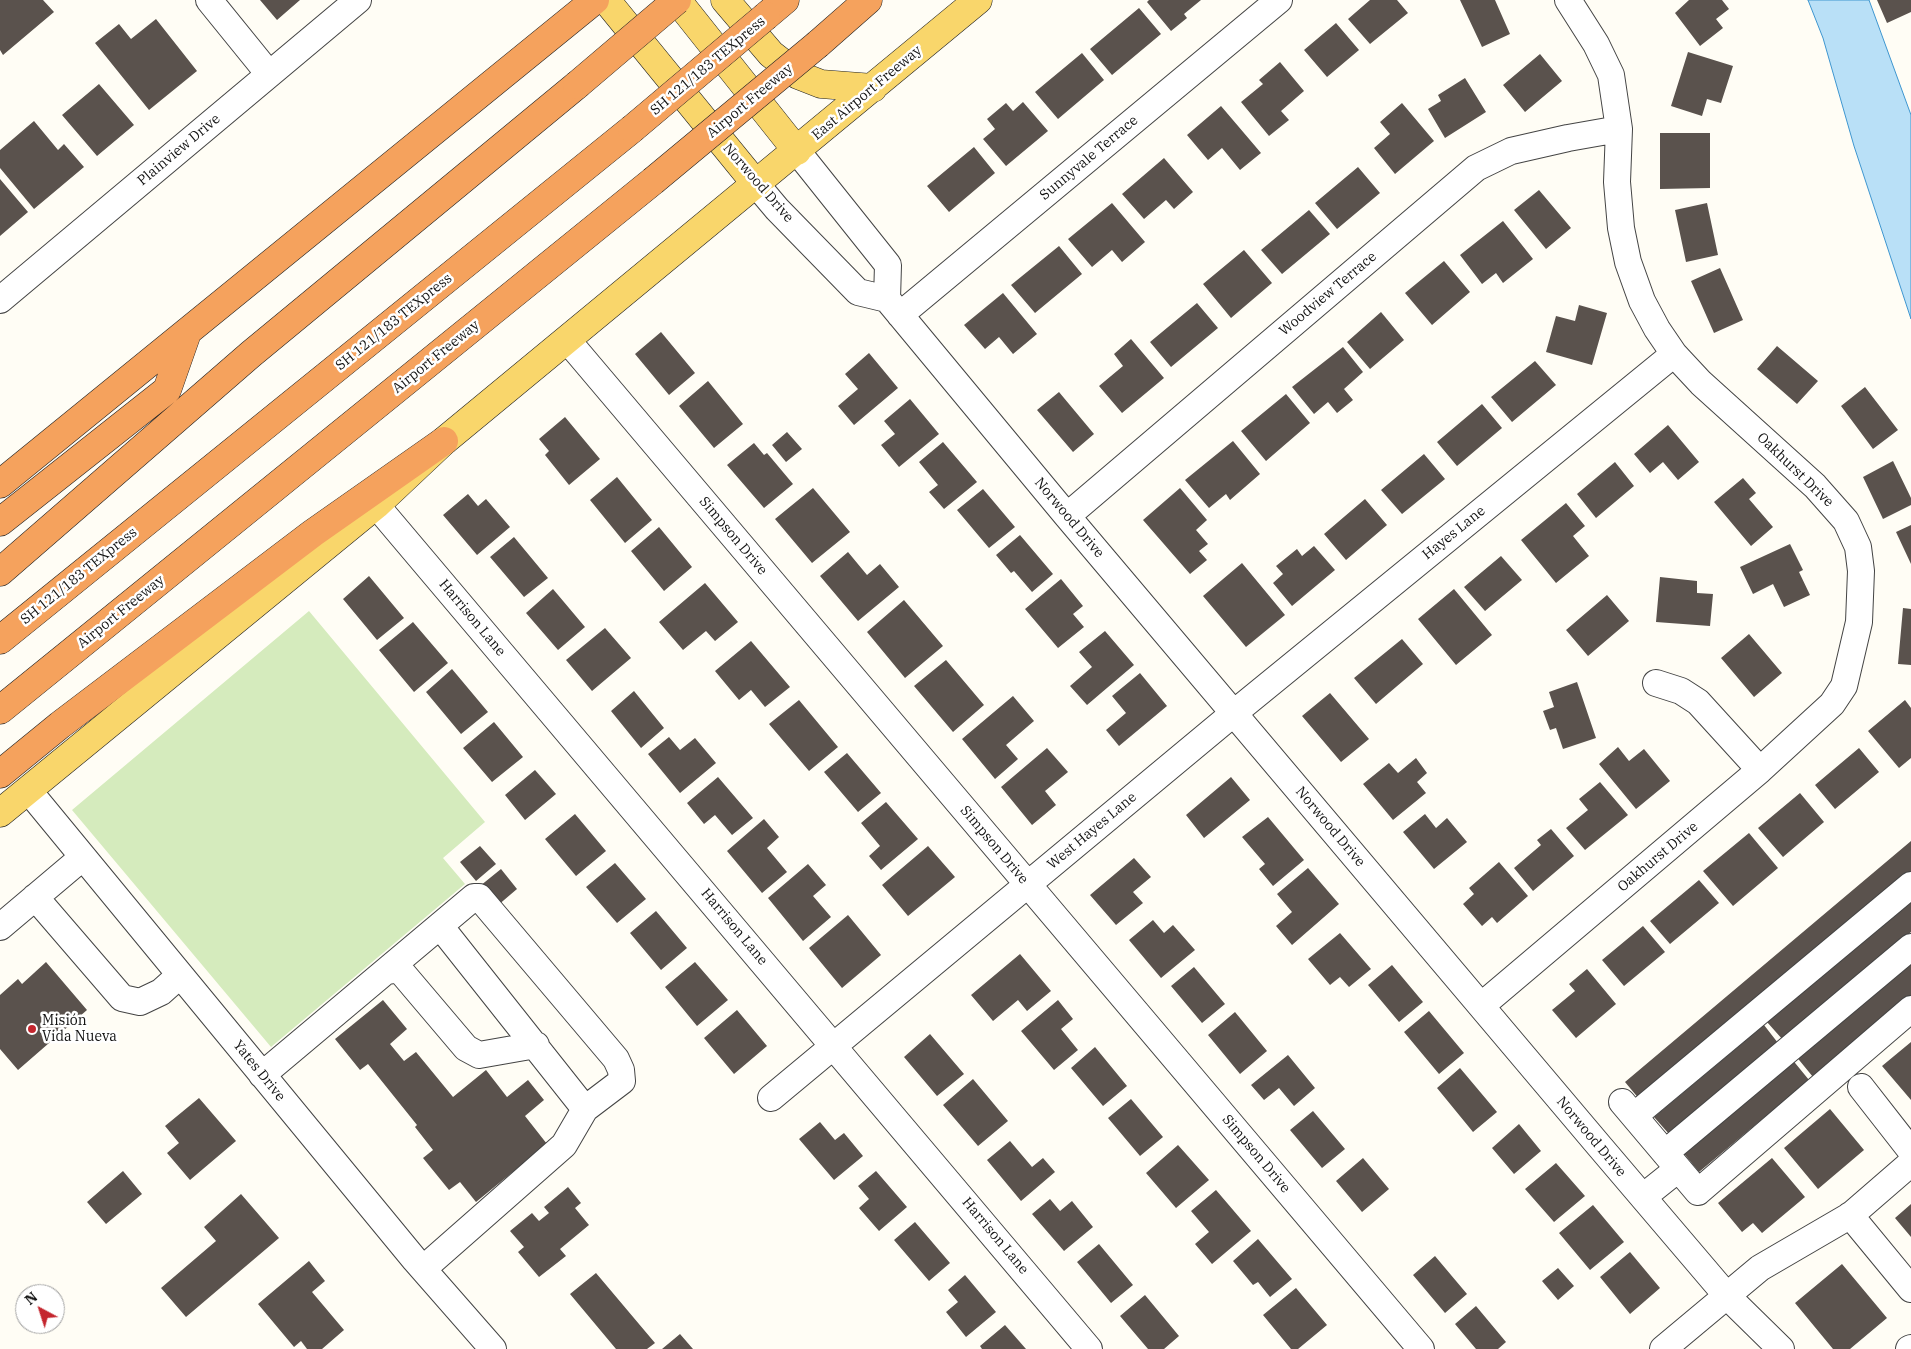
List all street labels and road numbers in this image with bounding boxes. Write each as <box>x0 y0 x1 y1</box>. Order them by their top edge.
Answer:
street label: SH 121/183 TEXpress <box>647 13 769 119</box>
street label: East Airport Freeway <box>809 42 925 144</box>
street label: Airport Freeway <box>704 60 796 142</box>
street label: Plainview Drive <box>134 111 224 189</box>
street label: Sunnyvale Terrace <box>1037 112 1141 204</box>
street label: Norwood Drive <box>719 140 797 226</box>
street label: Woodview Terrace <box>1276 248 1380 340</box>
street label: SH 121/183 TEXpress <box>333 270 455 374</box>
street label: Airport Freeway <box>389 317 483 397</box>
street label: Oakhurst Drive <box>1753 429 1837 511</box>
street label: Norwood Drive <box>1031 475 1107 561</box>
street label: Simpson Drive <box>695 494 771 578</box>
street label: Hayes Lane <box>1419 503 1489 563</box>
street label: SH 121/183 TEXpress <box>18 524 140 628</box>
street label: Airport Freeway <box>74 572 168 652</box>
street label: Harrison Lane <box>435 576 509 660</box>
street label: Norwood Drive <box>1292 784 1368 870</box>
street label: West Hayes Lane <box>1044 789 1140 873</box>
street label: Simpson Drive <box>956 803 1032 887</box>
street label: Oakhurst Drive <box>1614 819 1702 895</box>
street label: Harrison Lane <box>697 885 771 969</box>
street label: Yates Drive <box>229 1037 289 1105</box>
street label: Norwood Drive <box>1553 1094 1629 1180</box>
street label: Simpson Drive <box>1218 1112 1294 1196</box>
street label: Harrison Lane <box>958 1194 1032 1278</box>

